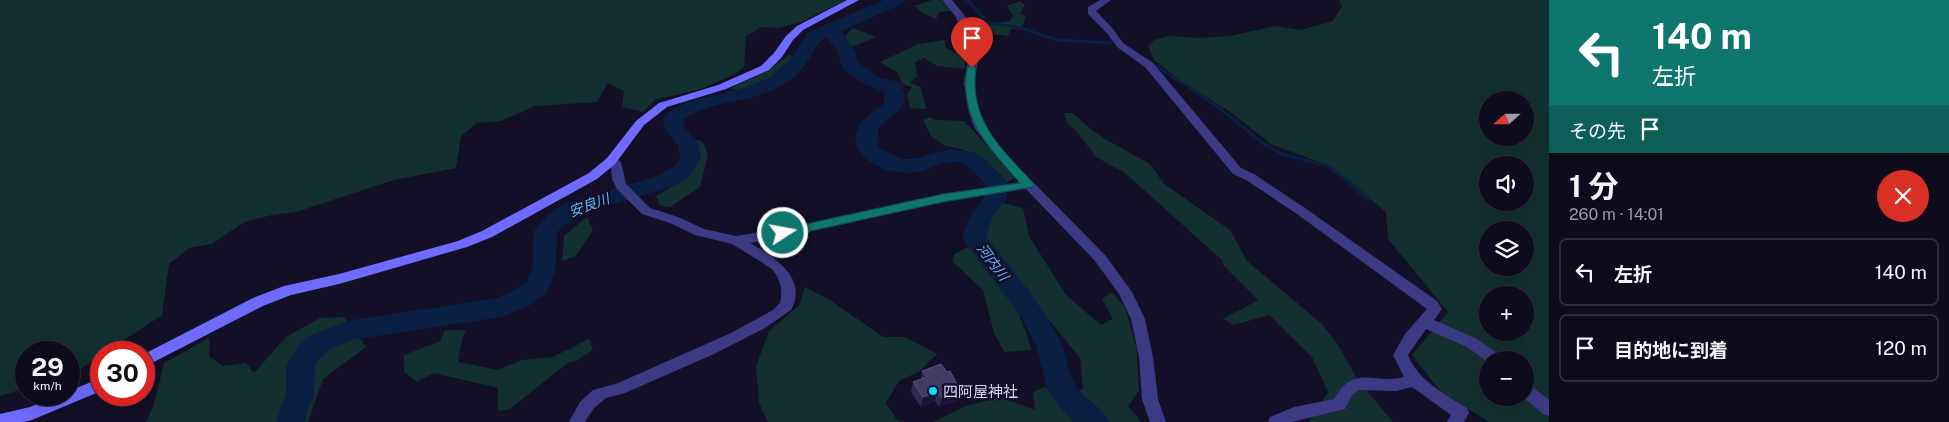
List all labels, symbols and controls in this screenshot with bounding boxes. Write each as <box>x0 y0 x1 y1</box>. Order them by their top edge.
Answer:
text: 140 m <box>1652 16 1752 57</box>
pin <box>951 17 993 68</box>
icon: left <box>1569 20 1634 85</box>
icon: arrive <box>958 24 986 52</box>
text: 左折 <box>1652 63 1696 89</box>
north arrow <box>1479 91 1534 146</box>
map controls <box>1479 91 1534 406</box>
icon: arrive <box>1636 115 1664 143</box>
text: その先 <box>1569 120 1626 142</box>
button: sound <box>1479 156 1534 211</box>
text: 1 分 <box>1569 168 1619 204</box>
button: close <box>1877 170 1929 222</box>
water label: 安良川 <box>567 190 613 220</box>
text: 260 m · 14:01 <box>1569 205 1664 224</box>
position arrow <box>756 206 808 258</box>
button: layers <box>1479 221 1534 276</box>
water label: 河内川 <box>974 240 1013 285</box>
icon: left <box>1571 258 1599 286</box>
text: 140 m <box>1875 261 1927 283</box>
text: 左折 <box>1614 263 1652 285</box>
button: + <box>1479 286 1534 341</box>
icon: arrive <box>1571 334 1599 362</box>
text: 120 m <box>1875 337 1927 359</box>
text: 目的地に到着 <box>1614 339 1728 361</box>
speed limit sign: 30 <box>90 341 155 406</box>
button: − <box>1479 351 1534 406</box>
text: 29 <box>31 352 64 382</box>
text: km/h <box>33 379 62 393</box>
place label: 四阿屋神社 <box>943 383 1018 400</box>
marker: 四阿屋神社 <box>927 385 939 397</box>

